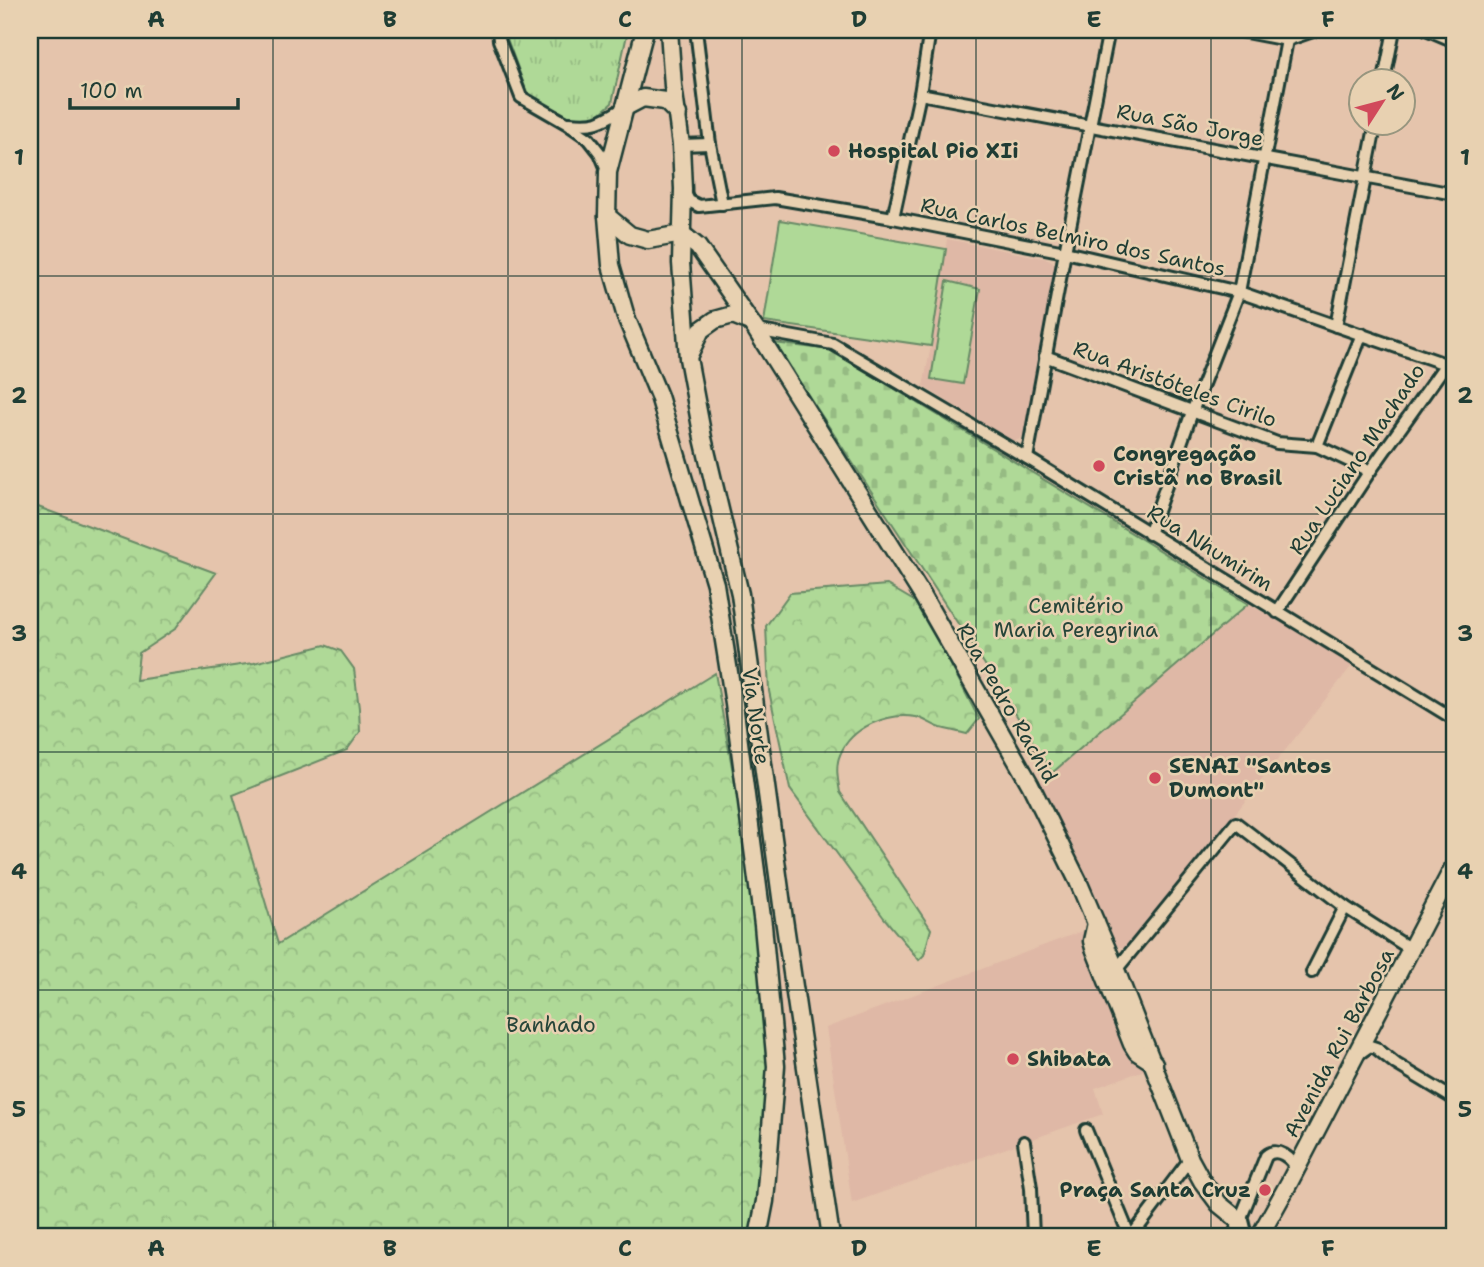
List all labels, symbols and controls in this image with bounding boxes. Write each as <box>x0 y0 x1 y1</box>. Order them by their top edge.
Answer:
text: A <box>147 4 165 34</box>
text: B <box>383 4 397 34</box>
text: C <box>618 4 632 34</box>
text: D <box>851 4 867 34</box>
text: E <box>1086 4 1102 34</box>
text: F <box>1321 4 1335 34</box>
scale bar <box>70 66 238 110</box>
north arrow <box>1348 66 1418 136</box>
text: 100 m <box>80 77 143 105</box>
text: N <box>1381 79 1410 106</box>
street label: Rua São Jorge <box>1114 97 1266 153</box>
place label: Hospital Pio XIi <box>848 137 1019 165</box>
text: 1 <box>14 142 24 172</box>
text: 1 <box>1460 142 1470 172</box>
marker: Hospital Pio XIi <box>826 143 842 159</box>
street label: Rua Carlos Belmiro dos Santos <box>918 191 1228 283</box>
street label: Rua Aristóteles Cirilo <box>1069 334 1281 434</box>
street label: Rua Luciano Machado <box>1283 358 1431 560</box>
text: 2 <box>11 380 27 410</box>
text: 2 <box>1457 380 1473 410</box>
place label: Congregação Cristã no Brasil <box>1113 440 1282 492</box>
marker: Congregação Cristã no Brasil <box>1091 458 1107 474</box>
street label: Rua Nhumirim <box>1142 498 1278 598</box>
park label: Cemitério Maria Peregrina <box>994 592 1158 644</box>
text: 3 <box>11 618 27 648</box>
street label: Rua Pedro Rachid <box>950 618 1064 788</box>
text: 3 <box>1457 618 1473 648</box>
street label: Via Norte <box>735 666 777 766</box>
place label: SENAI "Santos Dumont" <box>1169 752 1331 804</box>
marker: SENAI "Santos Dumont" <box>1147 770 1163 786</box>
text: 4 <box>11 856 27 886</box>
text: 4 <box>1457 856 1473 886</box>
street label: Avenida Rui Barbosa <box>1277 943 1401 1143</box>
park label: Banhado <box>506 1011 596 1039</box>
place label: Shibata <box>1027 1045 1112 1073</box>
marker: Shibata <box>1005 1051 1021 1067</box>
text: 5 <box>12 1094 26 1124</box>
text: 5 <box>1458 1094 1472 1124</box>
place label: Praça Santa Cruz <box>1060 1176 1251 1204</box>
marker: Praça Santa Cruz <box>1257 1182 1273 1198</box>
text: A <box>147 1233 165 1263</box>
text: B <box>383 1233 397 1263</box>
text: C <box>618 1233 632 1263</box>
text: D <box>851 1233 867 1263</box>
text: E <box>1086 1233 1102 1263</box>
text: F <box>1321 1233 1335 1263</box>

